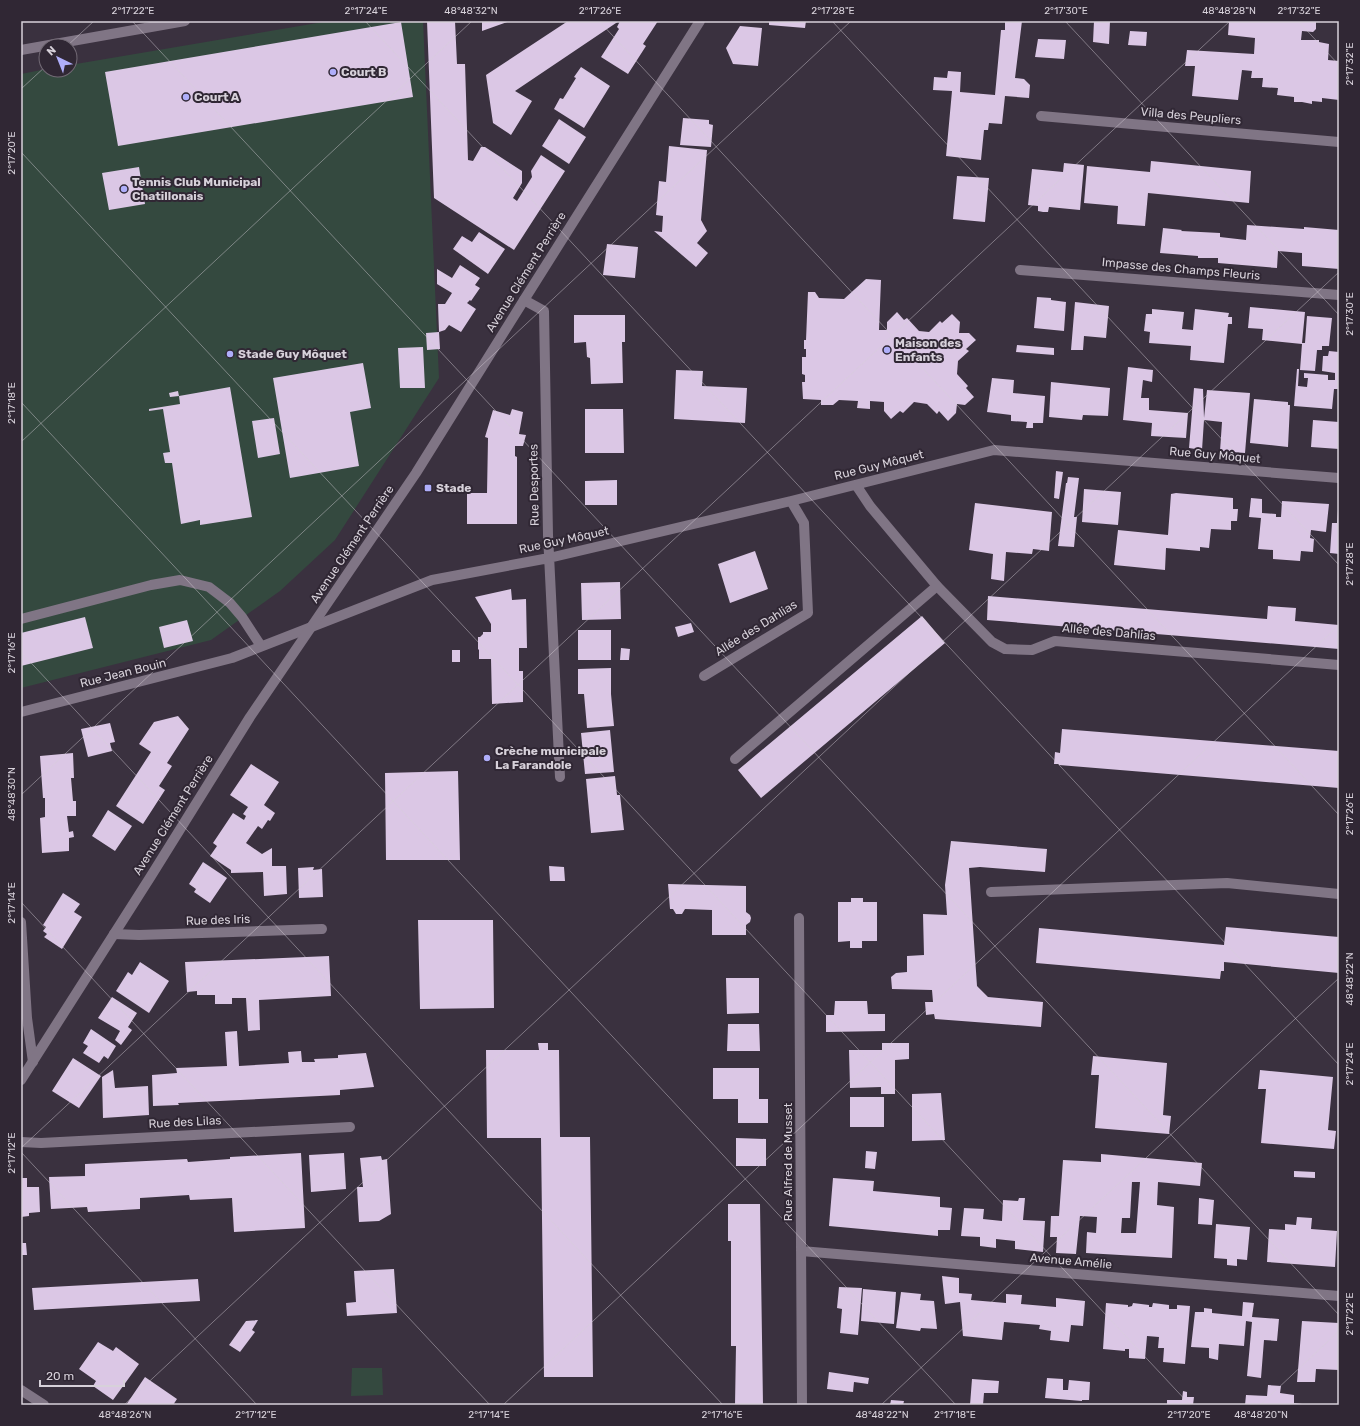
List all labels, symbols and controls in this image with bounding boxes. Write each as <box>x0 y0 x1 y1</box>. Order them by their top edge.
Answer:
text: 2°17'22"E <box>112 5 154 17</box>
text: 2°17'24"E <box>345 5 387 17</box>
text: 48°48'32"N <box>444 5 498 17</box>
text: 2°17'26"E <box>579 5 621 17</box>
text: 2°17'28"E <box>811 5 855 17</box>
text: 2°17'30"E <box>1044 5 1088 17</box>
text: 48°48'28"N <box>1202 5 1256 17</box>
text: 2°17'32"E <box>1277 5 1321 17</box>
north arrow <box>38 38 78 78</box>
text: 2°17'32"E <box>1344 42 1356 86</box>
text: N <box>44 44 59 59</box>
place label: Court B <box>341 65 387 79</box>
marker: Court B <box>328 67 338 77</box>
place label: Court A <box>194 90 240 104</box>
marker: Court A <box>181 92 191 102</box>
street label: Villa des Peupliers <box>1140 105 1242 127</box>
text: 2°17'20"E <box>6 131 18 175</box>
place label: Tennis Club Municipal Chatillonais <box>132 175 261 203</box>
marker: Tennis Club Municipal Chatillonais <box>119 184 129 194</box>
street label: Avenue Clément Perrière <box>483 209 569 335</box>
street label: Impasse des Champs Fleuris <box>1101 255 1261 283</box>
text: 2°17'30"E <box>1344 292 1356 336</box>
place label: Maison des Enfants <box>895 336 961 364</box>
marker: Maison des Enfants <box>882 345 892 355</box>
place label: Stade Guy Môquet <box>238 347 347 361</box>
marker: Stade Guy Môquet <box>225 349 235 359</box>
text: 2°17'18"E <box>6 382 18 424</box>
street label: Rue Desportes <box>526 444 542 526</box>
street label: Rue Guy Môquet <box>1169 444 1262 466</box>
street label: Rue Guy Môquet <box>833 447 925 483</box>
place label: Stade <box>436 481 471 495</box>
street label: Avenue Clément Perrière <box>307 482 397 606</box>
marker: Stade <box>423 483 433 493</box>
street label: Rue Guy Môquet <box>518 524 611 556</box>
text: 2°17'28"E <box>1344 542 1356 586</box>
street label: Allée des Dahlias <box>712 597 800 659</box>
street label: Allée des Dahlias <box>1062 621 1156 643</box>
text: 2°17'16"E <box>6 632 18 674</box>
street label: Rue Jean Bouin <box>79 656 167 690</box>
place label: Crèche municipale La Farandole <box>495 744 606 772</box>
street label: Avenue Clément Perrière <box>130 752 216 878</box>
marker: Crèche municipale La Farandole <box>482 753 492 763</box>
text: 48°48'30"N <box>6 767 18 821</box>
text: 2°17'26"E <box>1344 793 1356 835</box>
text: 2°17'14"E <box>6 882 18 924</box>
street label: Rue des Iris <box>186 912 250 928</box>
text: 48°48'22"N <box>1344 952 1356 1006</box>
text: 2°17'24"E <box>1344 1043 1356 1085</box>
street label: Rue Alfred de Musset <box>781 1102 795 1221</box>
street label: Rue des Lilas <box>148 1113 222 1131</box>
text: 2°17'12"E <box>6 1132 18 1174</box>
street label: Avenue Amélie <box>1029 1250 1113 1272</box>
text: 2°17'22"E <box>1344 1293 1356 1335</box>
scale bar <box>40 1362 124 1388</box>
text: 20 m <box>46 1369 74 1383</box>
text: 48°48'26"N <box>99 1409 152 1421</box>
text: 2°17'12"E <box>235 1409 277 1421</box>
text: 2°17'14"E <box>468 1409 510 1421</box>
text: 2°17'16"E <box>701 1409 743 1421</box>
text: 48°48'22"N <box>855 1409 909 1421</box>
text: 2°17'18"E <box>934 1409 976 1421</box>
text: 2°17'20"E <box>1167 1409 1211 1421</box>
text: 48°48'20"N <box>1234 1409 1288 1421</box>

